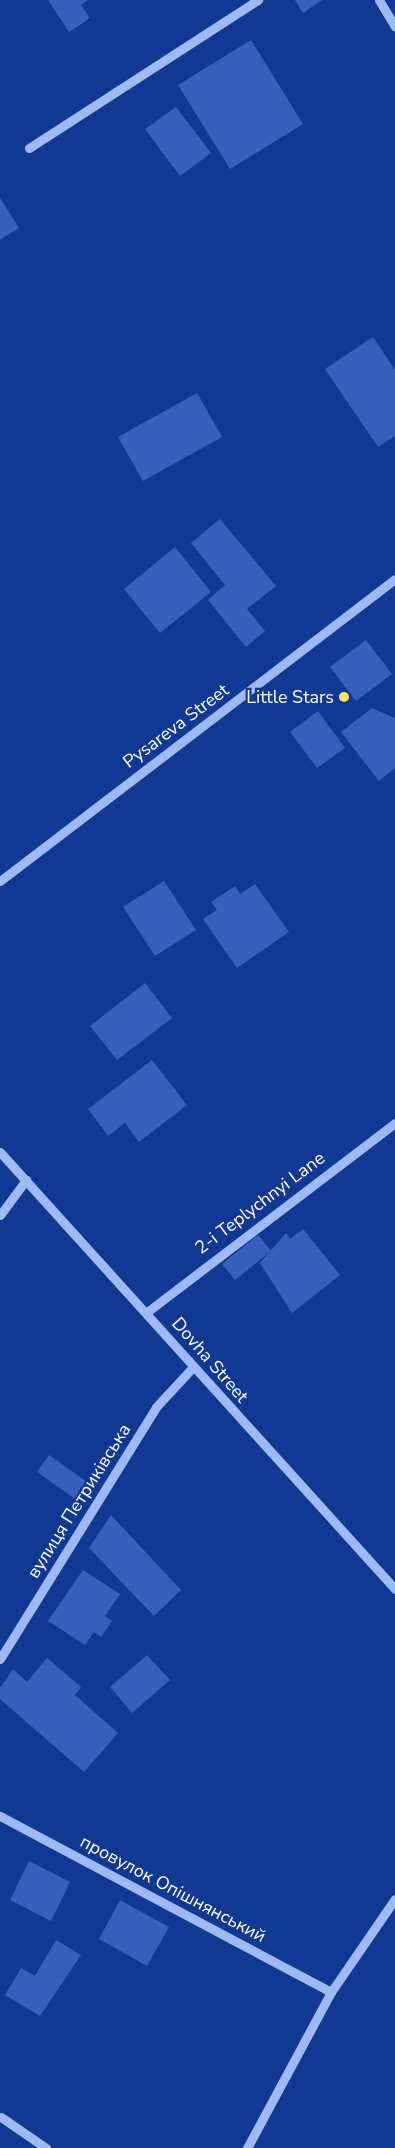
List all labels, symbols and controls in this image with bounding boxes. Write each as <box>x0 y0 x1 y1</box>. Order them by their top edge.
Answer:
street label: Pysareva Street <box>119 679 233 773</box>
place label: Little Stars <box>246 686 334 708</box>
marker: Little Stars <box>338 691 350 703</box>
street label: 2-i Teplychnyi Lane <box>191 1147 329 1259</box>
street label: Dovha Street <box>167 1313 253 1407</box>
street label: вулиця Петриківська <box>23 1420 135 1582</box>
street label: провулок Опішнянський <box>76 1831 270 1947</box>

